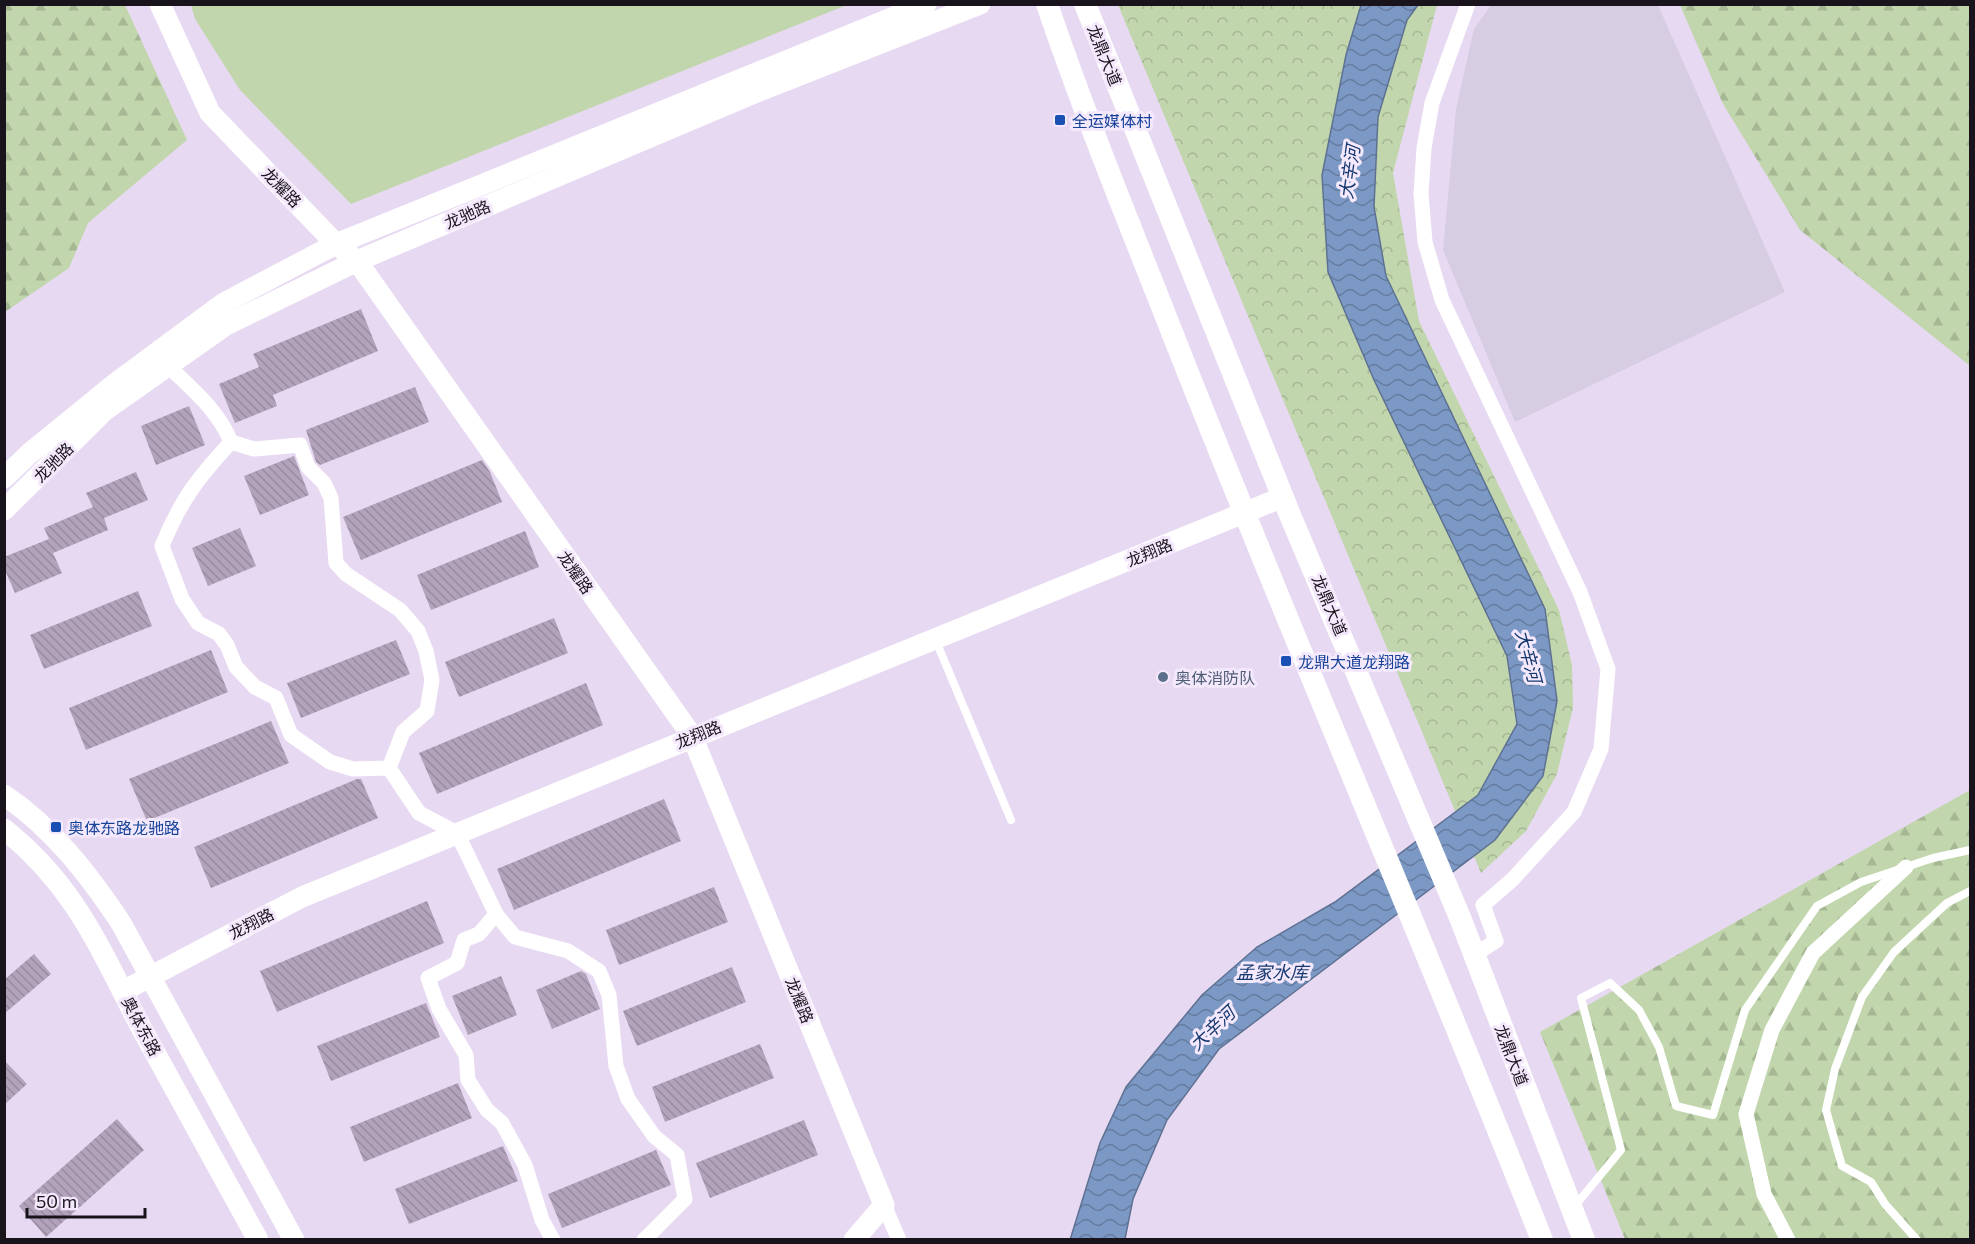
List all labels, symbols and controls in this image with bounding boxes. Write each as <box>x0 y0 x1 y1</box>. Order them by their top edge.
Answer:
street label: 龙鼎大道 <box>1084 22 1126 88</box>
place label: 全运媒体村 <box>1072 111 1152 130</box>
marker: 全运媒体村 <box>1053 113 1067 127</box>
water label: 大辛河 <box>1334 141 1364 200</box>
street label: 龙耀路 <box>258 163 306 211</box>
street label: 龙驰路 <box>441 196 493 232</box>
street label: 龙驰路 <box>29 438 77 486</box>
street label: 龙翔路 <box>1123 534 1175 570</box>
street label: 龙耀路 <box>554 547 598 597</box>
street label: 龙鼎大道 <box>1309 572 1351 638</box>
water label: 大辛河 <box>1511 627 1547 688</box>
place label: 龙鼎大道龙翔路 <box>1298 652 1410 671</box>
marker: 龙鼎大道龙翔路 <box>1279 654 1293 668</box>
place label: 奥体消防队 <box>1175 668 1255 687</box>
marker: 奥体消防队 <box>1156 670 1170 684</box>
street label: 龙翔路 <box>672 716 724 752</box>
place label: 奥体东路龙驰路 <box>68 818 180 837</box>
marker: 奥体东路龙驰路 <box>49 820 63 834</box>
street label: 龙翔路 <box>225 904 277 942</box>
water label: 孟家水库 <box>1236 961 1311 983</box>
street label: 龙耀路 <box>782 974 818 1026</box>
street label: 奥体东路 <box>119 993 165 1059</box>
water label: 大辛河 <box>1185 999 1241 1054</box>
street label: 龙鼎大道 <box>1492 1022 1532 1088</box>
scale bar <box>27 1181 146 1219</box>
text: 50 m <box>36 1190 77 1212</box>

